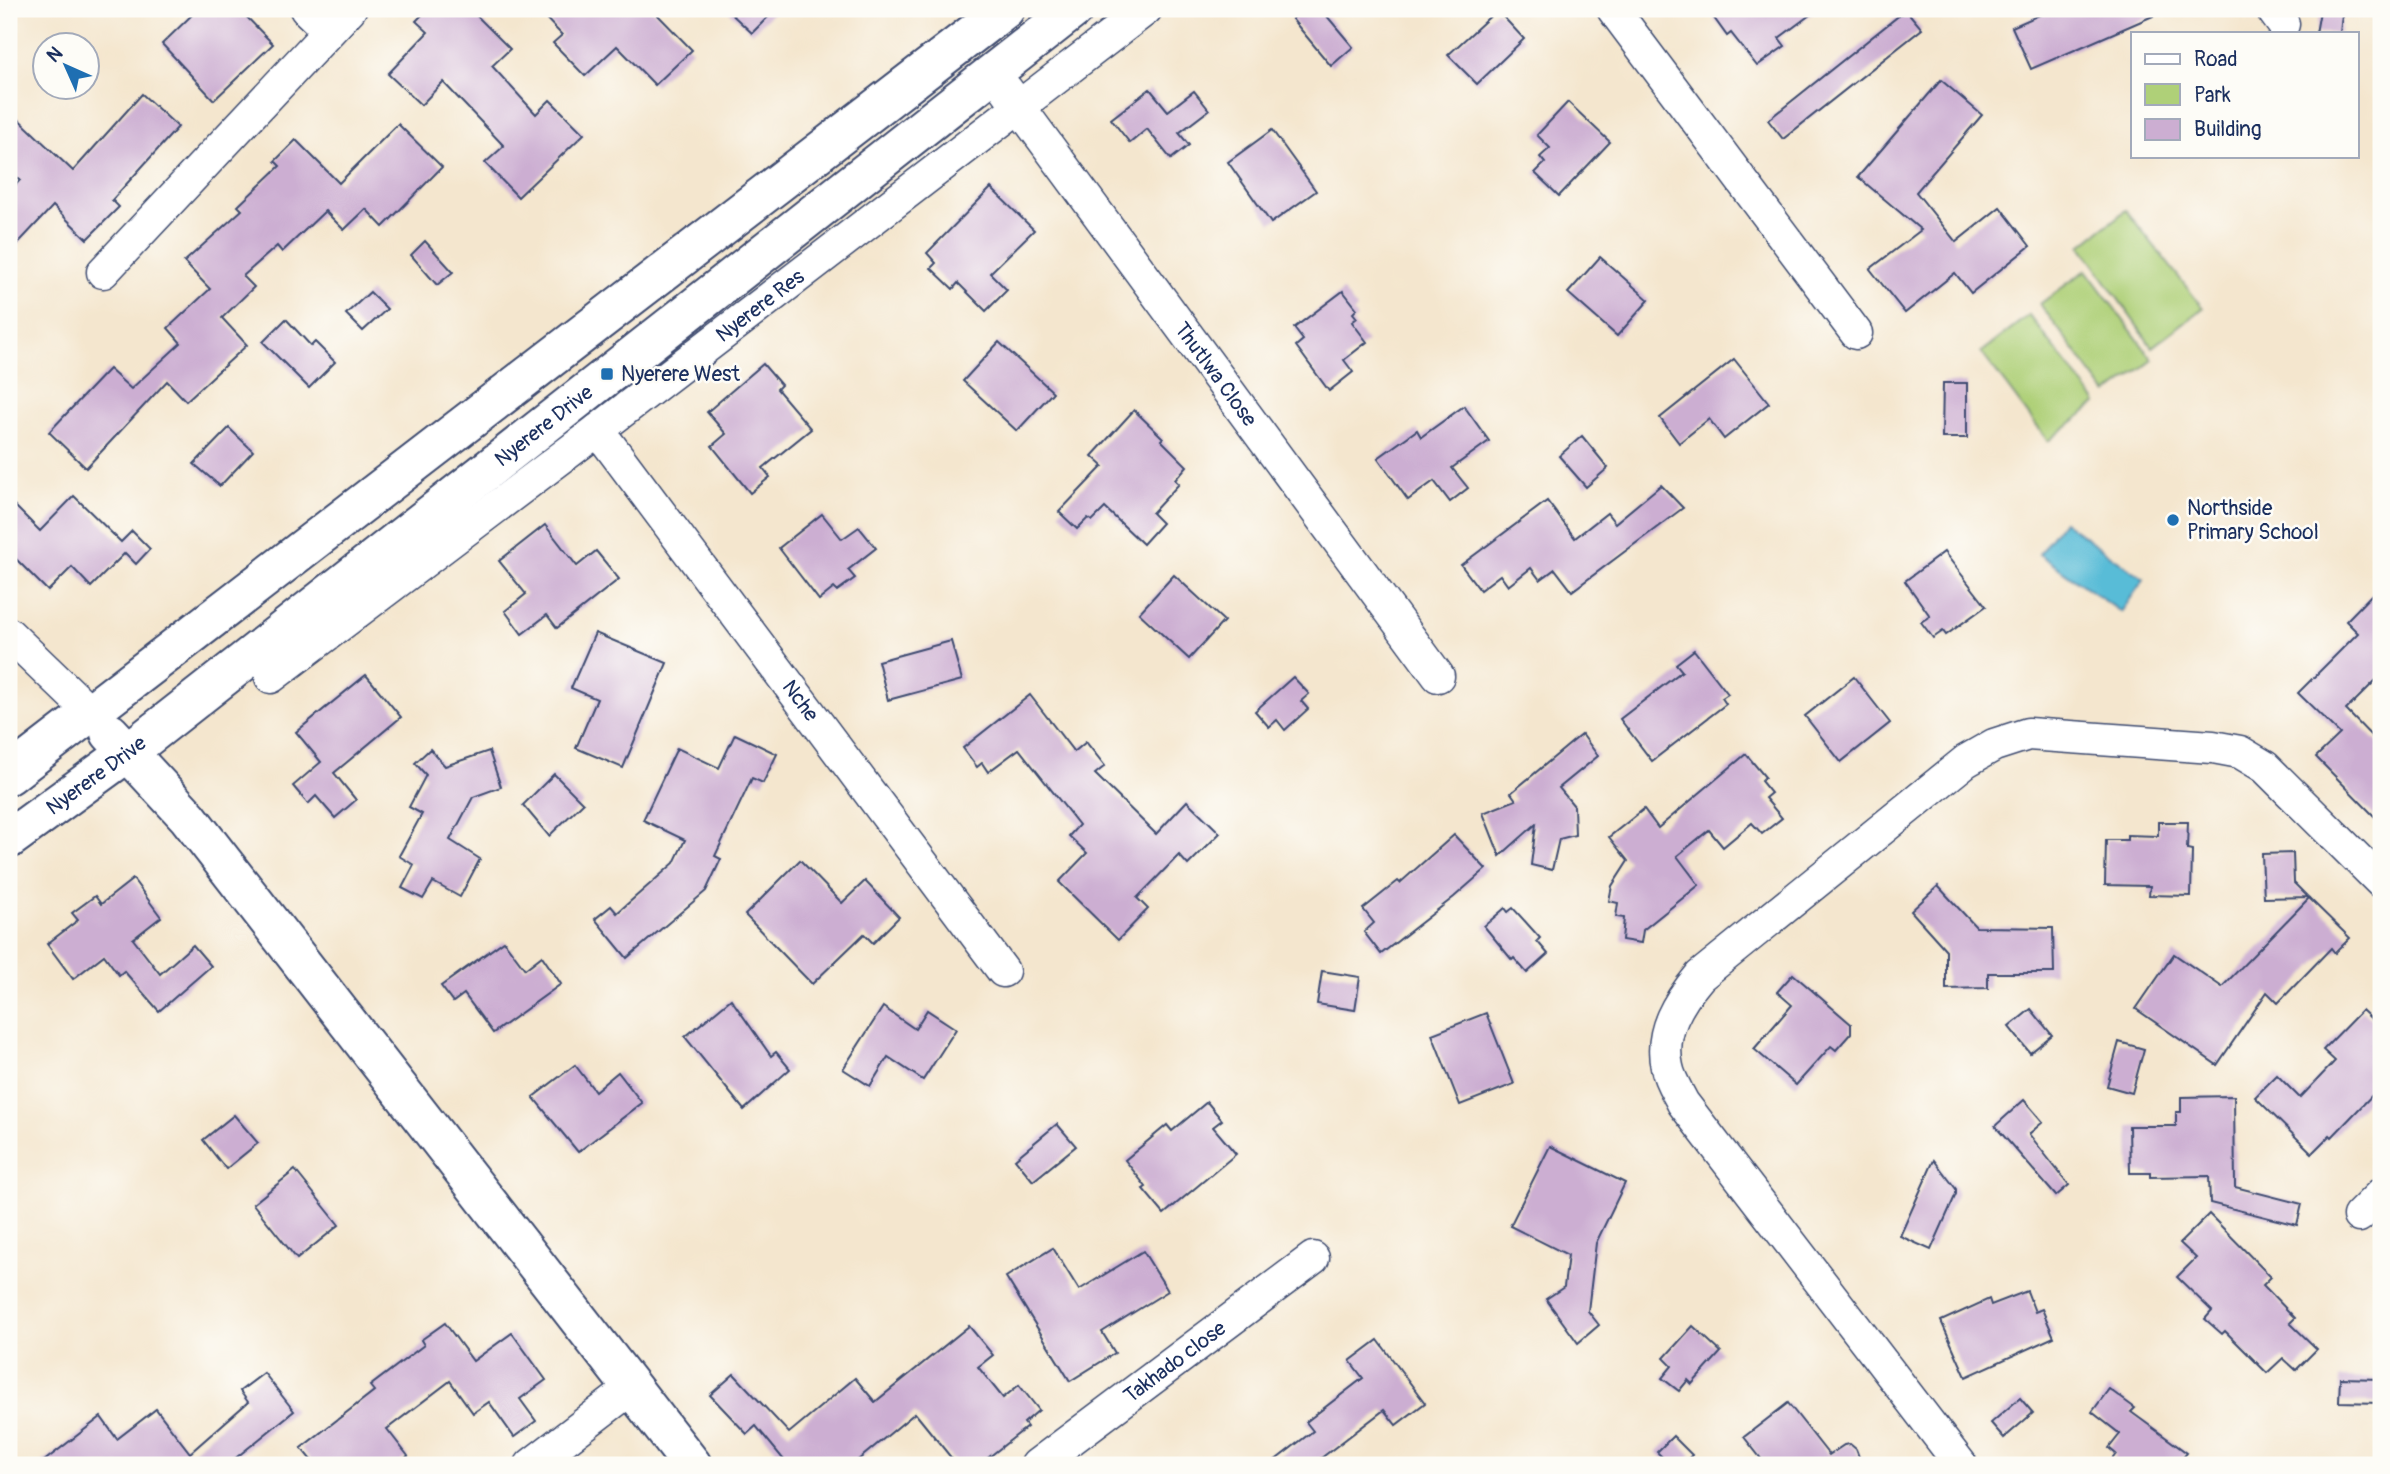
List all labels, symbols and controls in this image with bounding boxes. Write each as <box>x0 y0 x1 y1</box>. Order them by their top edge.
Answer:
north arrow <box>32 32 102 102</box>
legend <box>2131 32 2358 158</box>
text: N <box>42 42 68 68</box>
text: Road <box>2194 46 2238 73</box>
text: Park <box>2194 82 2231 109</box>
text: Building <box>2194 116 2261 143</box>
street label: Nyerere Res <box>710 263 810 348</box>
street label: Thutlwa Close <box>1168 317 1264 432</box>
place label: Nyerere West <box>621 361 740 388</box>
marker: Nyerere West <box>599 366 615 382</box>
street label: Nyerere Drive <box>489 378 599 473</box>
place label: Northside Primary School <box>2187 495 2319 546</box>
marker: Northside Primary School <box>2165 512 2181 528</box>
street label: Nche <box>776 674 825 727</box>
street label: Nyerere Drive <box>41 729 152 821</box>
street label: Takhado close <box>1118 1314 1232 1409</box>

